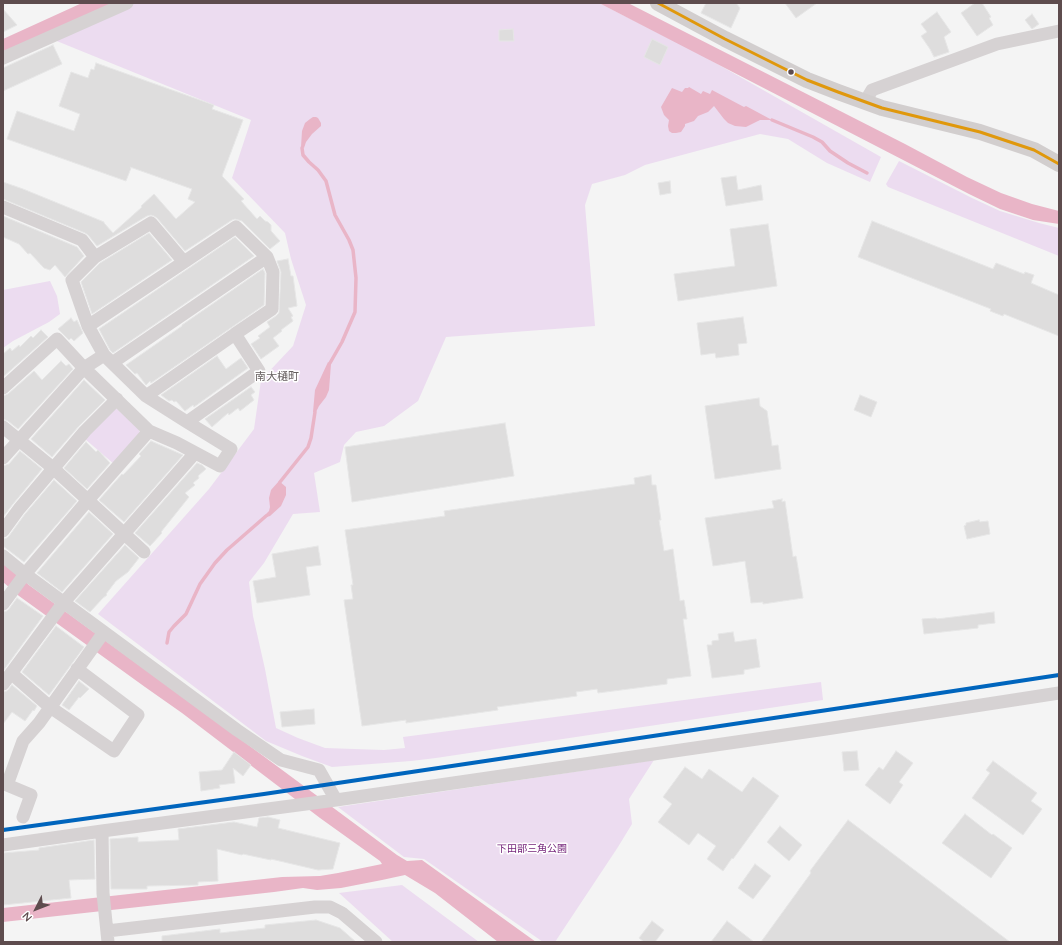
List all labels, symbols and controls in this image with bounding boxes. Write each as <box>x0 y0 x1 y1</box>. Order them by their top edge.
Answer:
unlabelled marker <box>786 67 796 77</box>
district label: 南大樋町 <box>255 370 299 384</box>
park label: 下田部三角公園 <box>497 843 567 855</box>
north arrow <box>16 889 56 929</box>
text: N <box>19 909 35 925</box>

